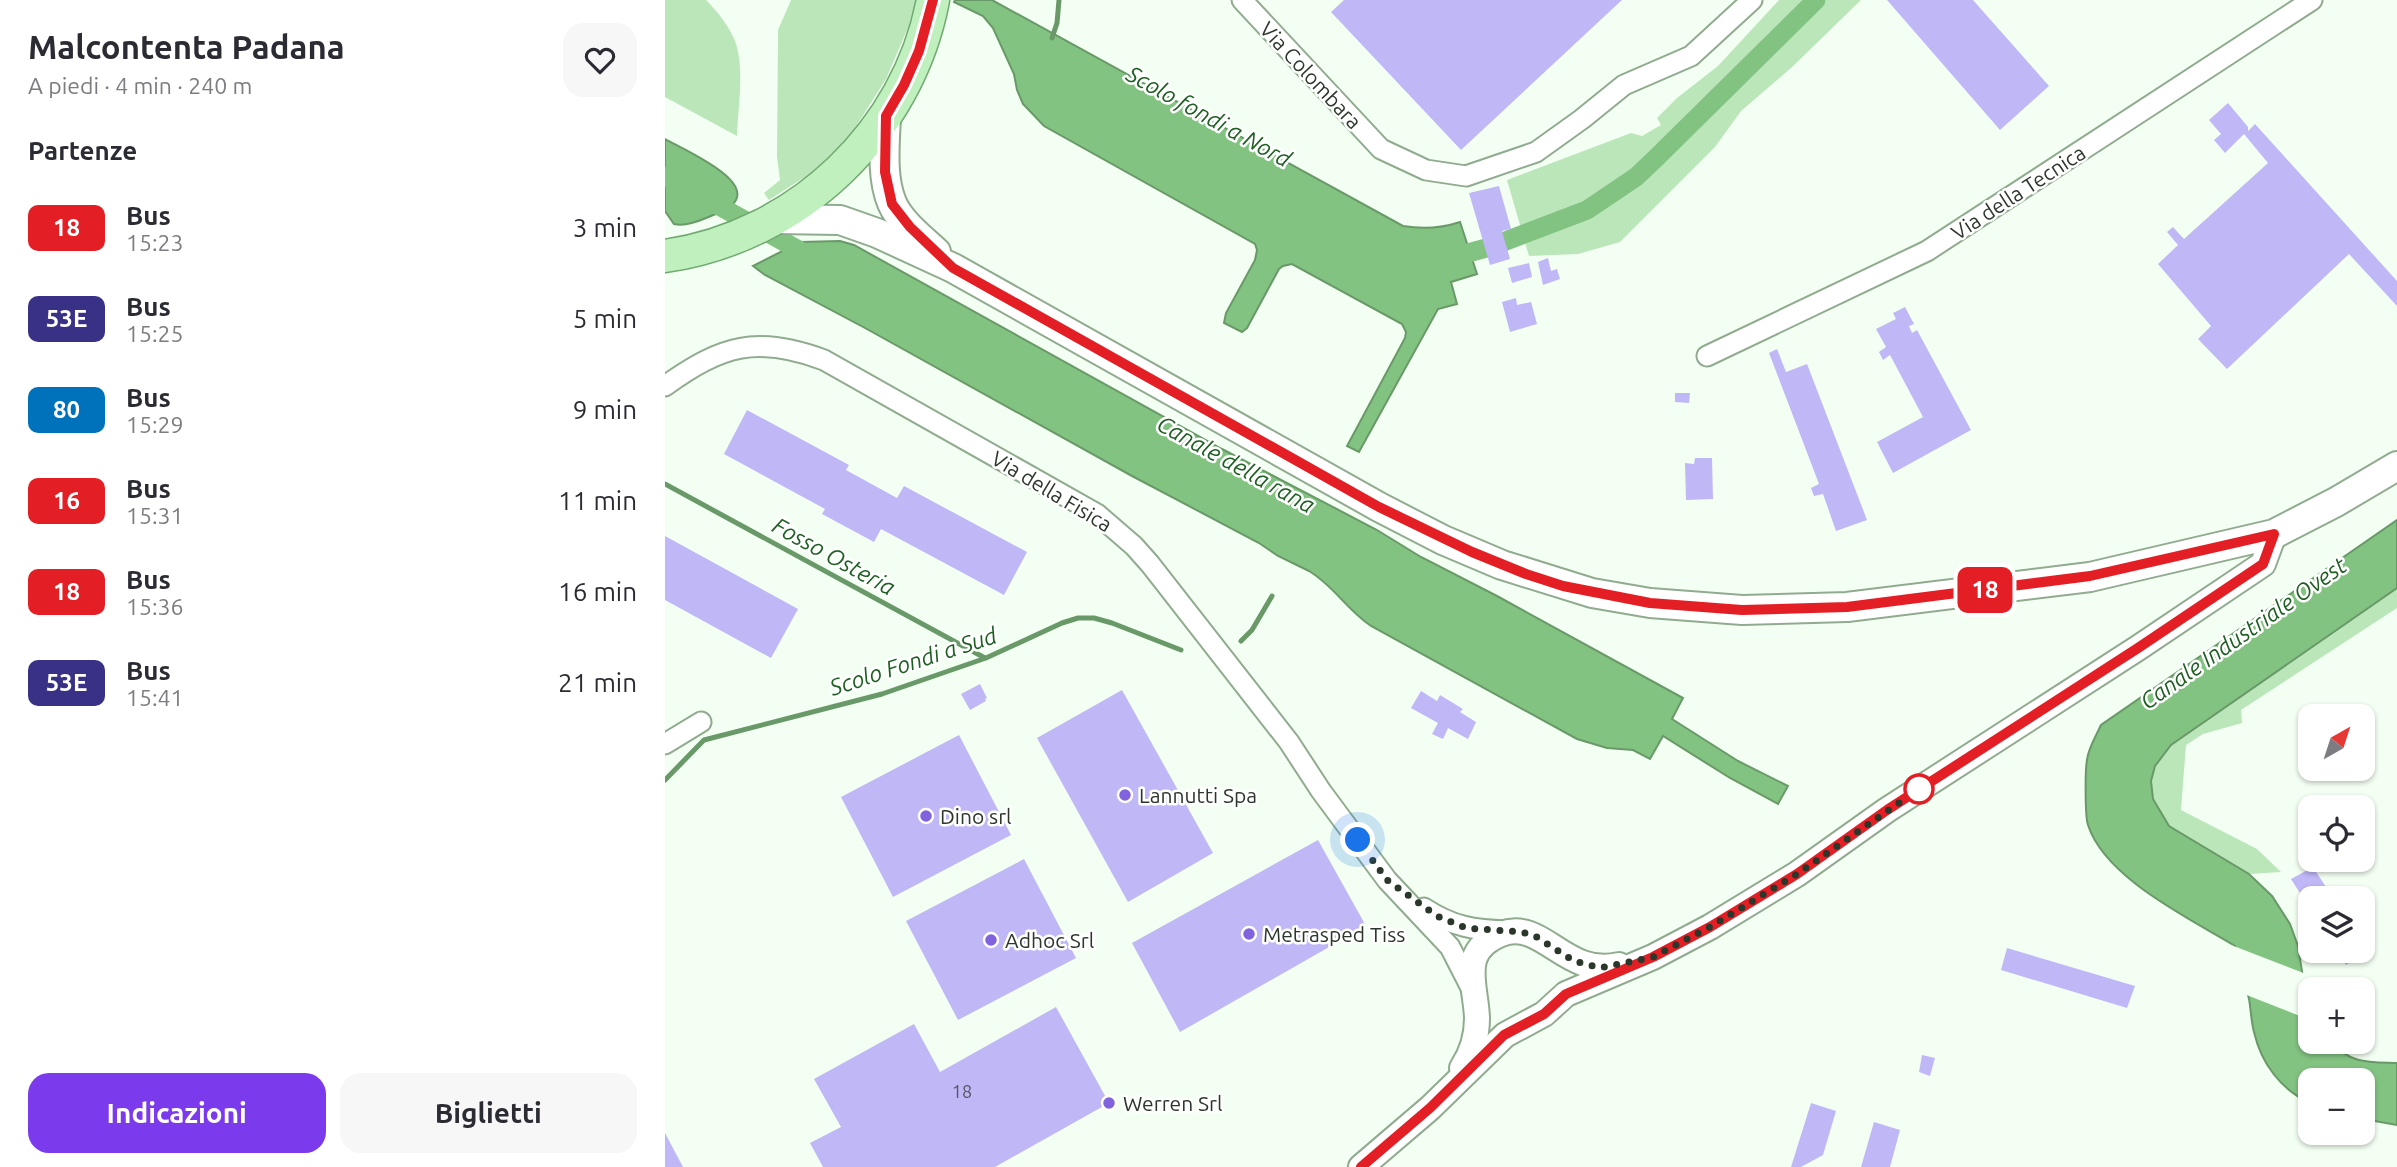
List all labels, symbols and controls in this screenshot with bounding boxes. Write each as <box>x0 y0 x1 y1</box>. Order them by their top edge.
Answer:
street label: Via Colombara <box>1255 17 1367 133</box>
button: heart <box>563 23 637 97</box>
text: Malcontenta Padana <box>28 28 345 65</box>
water label: Scolo fondi a Nord <box>1121 60 1296 173</box>
text: A piedi · 4 min · 240 m <box>28 73 252 98</box>
text: Partenze <box>28 136 137 165</box>
street label: Via della Tecnica <box>1947 140 2089 244</box>
text: Bus <box>126 201 171 230</box>
text: 3 min <box>573 213 637 242</box>
text: 18 <box>53 214 80 241</box>
text: 15:23 <box>126 230 184 255</box>
text: Bus <box>126 292 171 321</box>
text: 5 min <box>573 304 637 333</box>
text: 53E <box>46 305 87 332</box>
text: 15:25 <box>126 321 184 346</box>
text: Bus <box>126 383 171 412</box>
text: 9 min <box>573 395 637 424</box>
text: 80 <box>53 396 80 423</box>
water label: Canale della rana <box>1153 410 1319 518</box>
text: 15:29 <box>126 412 184 437</box>
street label: Via della Fisica <box>987 446 1117 536</box>
text: Bus <box>126 474 171 503</box>
text: 11 min <box>558 486 637 515</box>
text: 16 <box>53 487 80 514</box>
text: 15:31 <box>126 503 184 528</box>
water label: Fosso Osteria <box>769 512 899 600</box>
water label: Canale Industriale Ovest <box>2135 552 2352 714</box>
text: Bus <box>126 565 171 594</box>
line badge: 18 <box>1953 567 2017 613</box>
text: 18 <box>1971 576 1999 603</box>
text: 16 min <box>558 577 637 606</box>
text: 18 <box>53 578 80 605</box>
text: 15:36 <box>126 594 184 619</box>
water label: Scolo Fondi a Sud <box>825 622 1001 700</box>
text: Bus <box>126 656 171 685</box>
text: 21 min <box>558 668 637 697</box>
text: 53E <box>46 669 87 696</box>
text: 15:41 <box>126 685 184 710</box>
north arrow <box>2298 704 2375 780</box>
map controls <box>2298 704 2375 1145</box>
unlabelled marker <box>1904 774 1934 804</box>
place label: Lannutti Spa <box>1139 783 1257 807</box>
marker: Lannutti Spa <box>1117 787 1133 803</box>
button: locate <box>2298 795 2375 872</box>
place label: Dino srl <box>940 804 1012 828</box>
marker: Dino srl <box>918 808 934 824</box>
your location <box>1340 822 1375 857</box>
button: layers <box>2298 886 2375 963</box>
place label: Metrasped Tiss <box>1263 922 1405 946</box>
marker: Metrasped Tiss <box>1241 926 1257 942</box>
place label: Adhoc Srl <box>1005 928 1094 952</box>
marker: Adhoc Srl <box>983 932 999 948</box>
button: + <box>2298 977 2375 1054</box>
button: − <box>2298 1068 2375 1145</box>
button: Indicazioni <box>28 1073 326 1153</box>
button: Biglietti <box>340 1073 637 1153</box>
house number: 18 <box>952 1081 972 1101</box>
place label: Werren Srl <box>1123 1091 1222 1115</box>
marker: Werren Srl <box>1101 1095 1117 1111</box>

